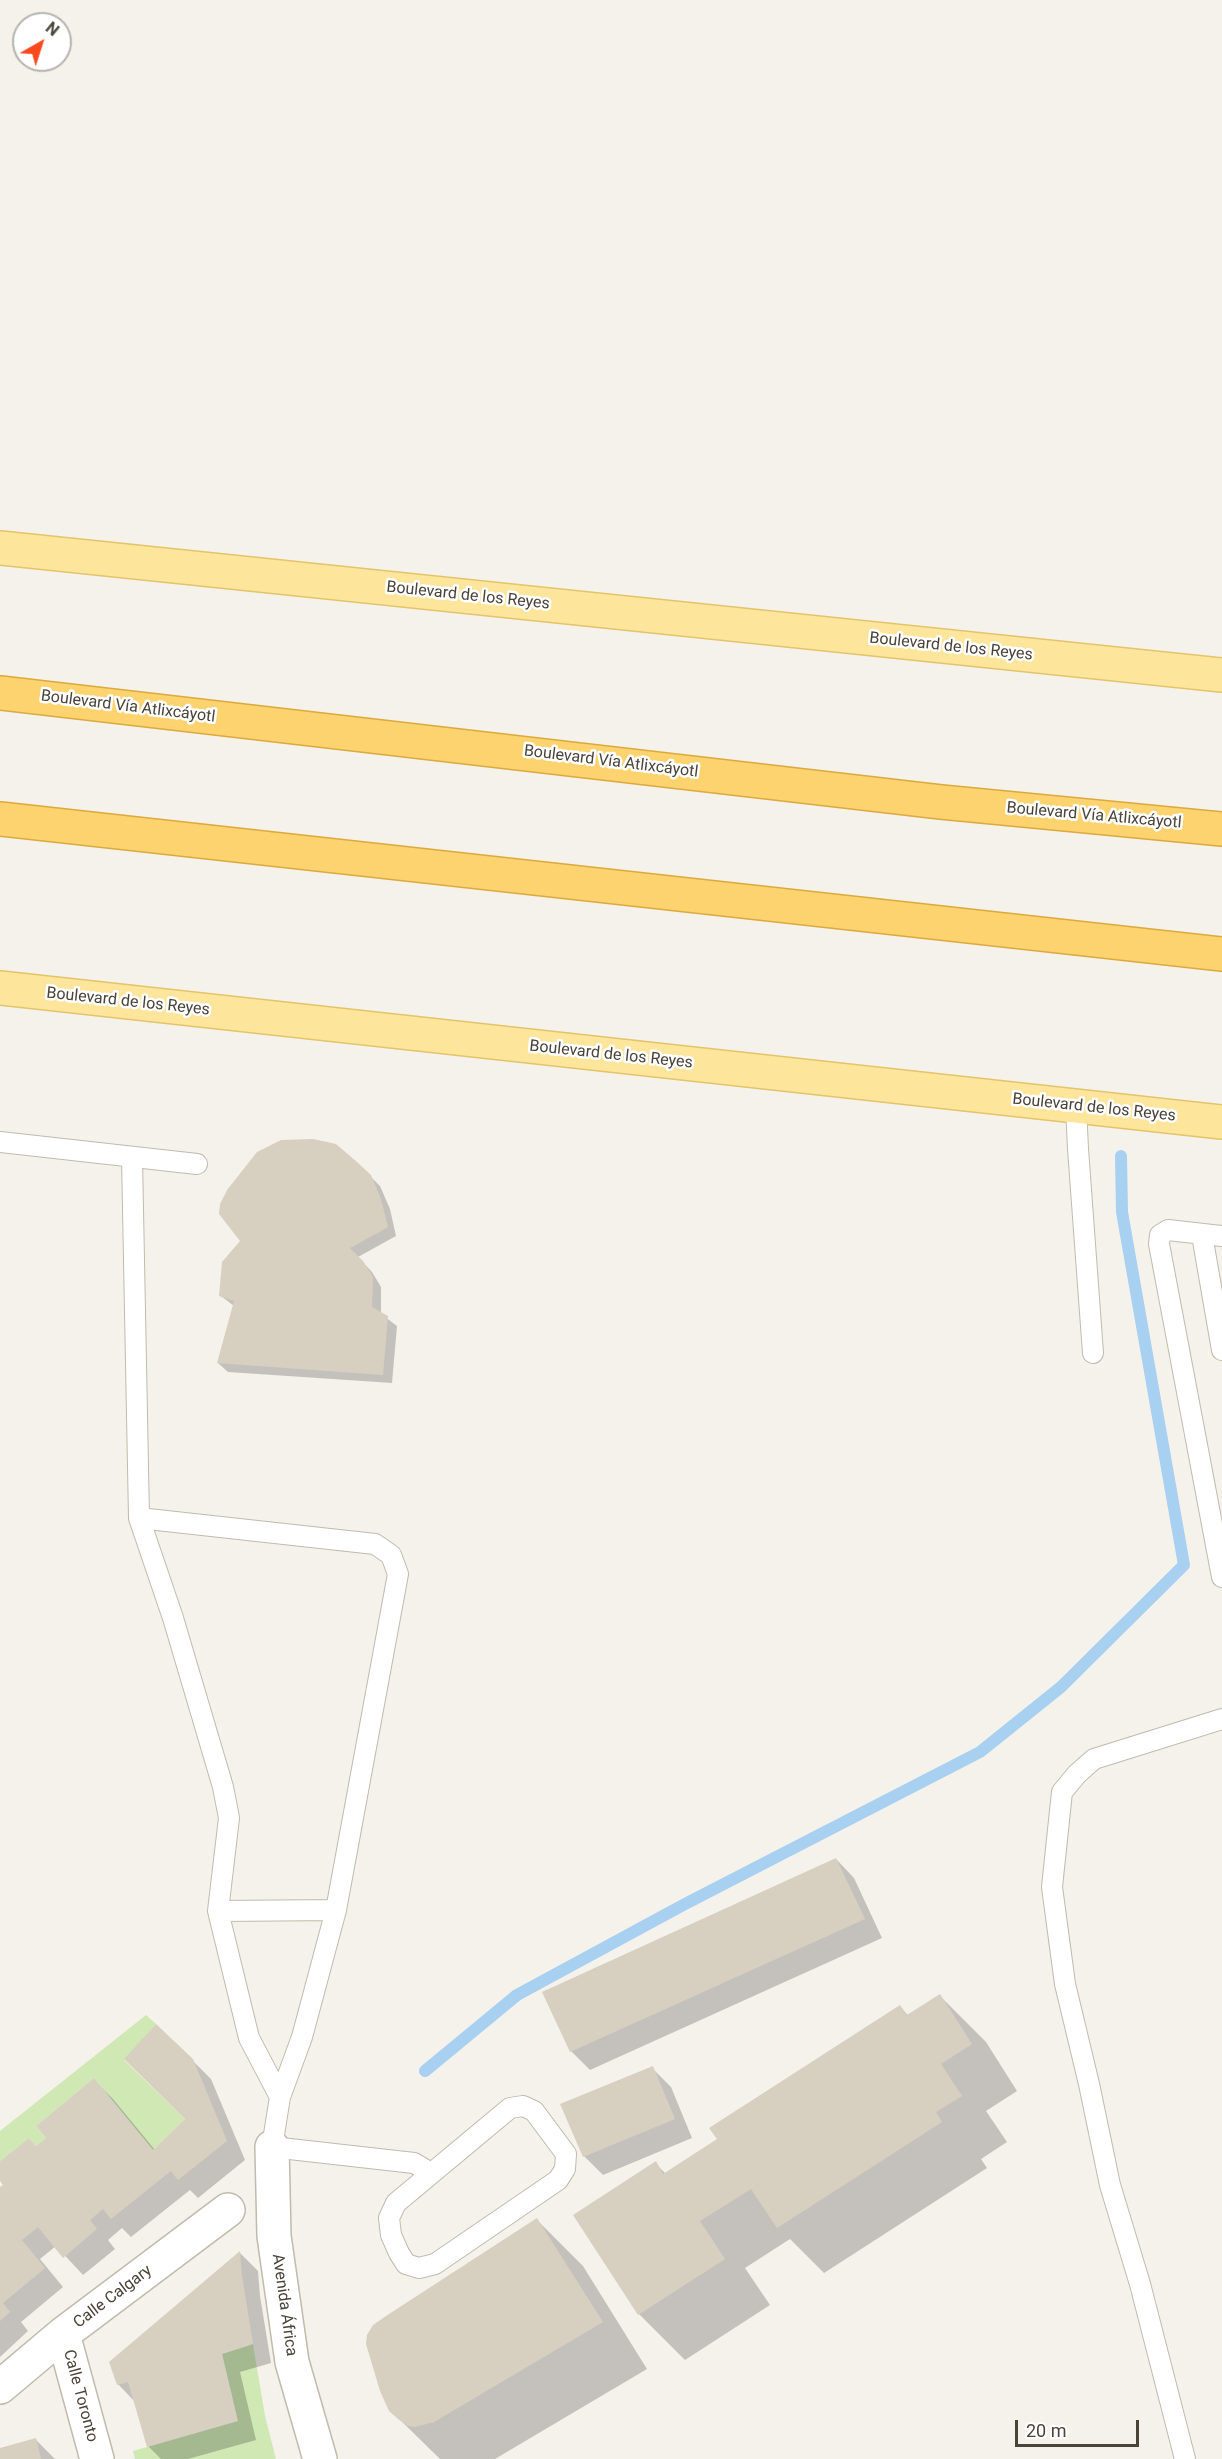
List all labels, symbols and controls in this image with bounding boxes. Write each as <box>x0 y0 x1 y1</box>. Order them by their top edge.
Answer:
north arrow <box>12 12 72 72</box>
text: N <box>42 18 63 40</box>
street label: Boulevard de los Reyes <box>385 578 551 614</box>
street label: Boulevard de los Reyes <box>868 629 1034 665</box>
street label: Boulevard Vía Atlixcáyotl <box>40 687 216 727</box>
street label: Boulevard Vía Atlixcáyotl <box>523 742 699 782</box>
street label: Boulevard Vía Atlixcáyotl <box>1006 799 1182 833</box>
street label: Boulevard de los Reyes <box>45 984 211 1020</box>
street label: Boulevard de los Reyes <box>528 1037 694 1073</box>
street label: Boulevard de los Reyes <box>1011 1090 1177 1126</box>
street label: Avenida África <box>267 2253 301 2357</box>
street label: Calle Calgary <box>70 2261 156 2333</box>
street label: Calle Toronto <box>58 2348 102 2444</box>
scale bar <box>1018 2408 1142 2446</box>
text: 20 m <box>1026 2420 1066 2441</box>

